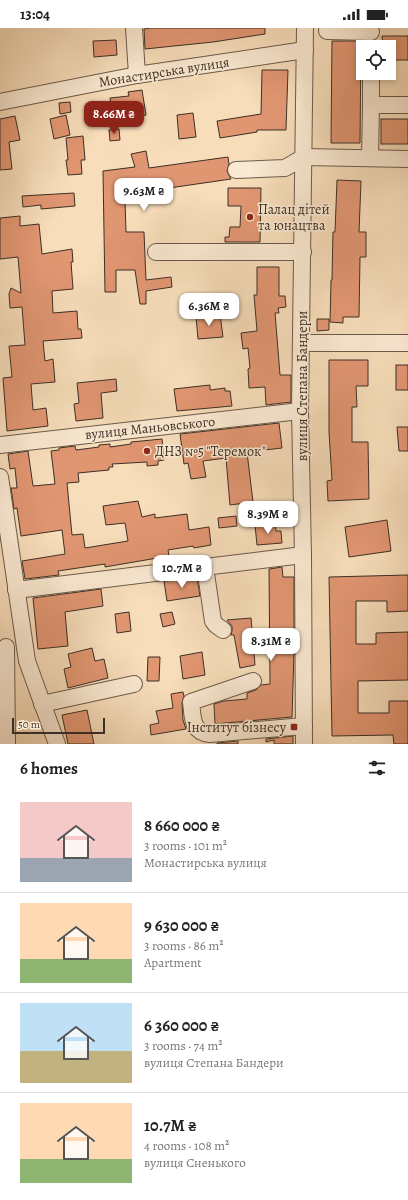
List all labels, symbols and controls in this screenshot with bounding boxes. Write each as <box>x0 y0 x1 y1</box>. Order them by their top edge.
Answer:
text: 13:04 <box>20 4 50 24</box>
map controls <box>356 40 396 80</box>
button: locate <box>356 40 396 80</box>
street label: Монастирська вулиця <box>97 52 231 92</box>
pin: 8.66M ₴ <box>77 101 151 135</box>
text: 8.66M ₴ <box>93 105 135 122</box>
pin: 9.63M ₴ <box>107 178 181 212</box>
text: 9.63M ₴ <box>123 182 165 199</box>
place label: Палац дітей та юнацтва <box>258 200 330 235</box>
marker: Палац дітей та юнацтва <box>245 212 255 222</box>
pin: 6.36M ₴ <box>172 293 246 327</box>
text: 6.36M ₴ <box>188 297 230 314</box>
street label: вулиця Степана Бандери <box>293 311 312 461</box>
street label: вулиця Маньовського <box>84 412 216 444</box>
place label: ДНЗ №5 "Теремок" <box>155 442 266 461</box>
marker: ДНЗ №5 "Теремок" <box>142 446 152 456</box>
pin: 8.39M ₴ <box>231 501 305 535</box>
text: 8.39M ₴ <box>247 505 289 522</box>
pin: 10.7M ₴ <box>145 555 219 589</box>
text: 10.7M ₴ <box>162 559 202 576</box>
pin: 8.31M ₴ <box>234 628 308 662</box>
text: 8.31M ₴ <box>251 632 291 649</box>
scale bar <box>12 716 105 735</box>
text: 50 m <box>18 717 40 732</box>
place label: Інститут бізнесу <box>187 718 287 737</box>
marker: Інститут бізнесу <box>289 722 299 732</box>
text: 6 homes <box>20 757 78 780</box>
icon: filters <box>366 757 388 779</box>
text: 8 660 000 ₴ <box>144 814 220 837</box>
icon: home <box>52 818 100 866</box>
text: 3 rooms · 101 m² <box>144 837 227 854</box>
text: Монастирська вулиця <box>144 854 267 871</box>
text: 9 630 000 ₴ <box>144 914 219 937</box>
icon: home <box>52 919 100 967</box>
text: 3 rooms · 86 m² <box>144 937 224 954</box>
text: Apartment <box>144 954 202 971</box>
text: 6 360 000 ₴ <box>144 1014 219 1037</box>
icon: home <box>52 1019 100 1067</box>
text: 3 rooms · 74 m² <box>144 1037 223 1054</box>
text: вулиця Степана Бандери <box>144 1054 284 1071</box>
text: 10.7M ₴ <box>144 1114 197 1137</box>
icon: home <box>52 1119 100 1167</box>
text: 4 rooms · 108 m² <box>144 1137 229 1154</box>
text: вулиця Сненького <box>144 1154 246 1171</box>

